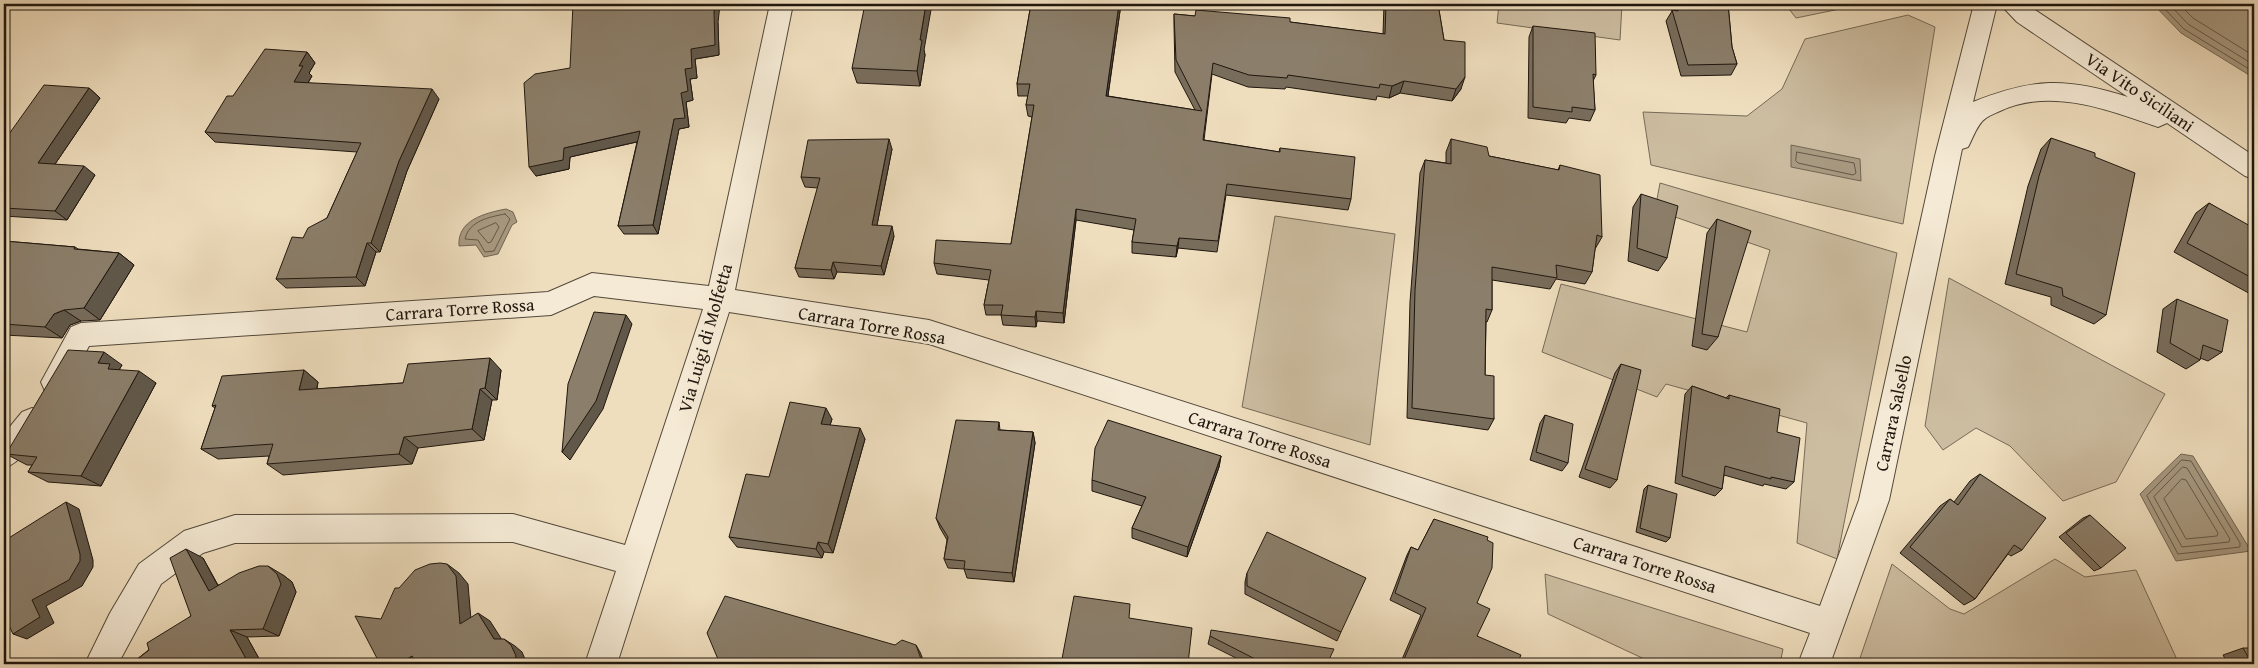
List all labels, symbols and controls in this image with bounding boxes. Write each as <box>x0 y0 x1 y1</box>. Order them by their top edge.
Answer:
street label: Via Vito Siciliani <box>2080 45 2200 139</box>
street label: Via Luigi di Molfetta <box>671 260 739 416</box>
street label: Carrara Torre Rossa <box>385 290 536 328</box>
street label: Carrara Torre Rossa <box>796 299 948 351</box>
street label: Carrara Salsello <box>1867 352 1919 474</box>
street label: Carrara Torre Rossa <box>1185 403 1336 475</box>
street label: Carrara Torre Rossa <box>1570 528 1721 600</box>

